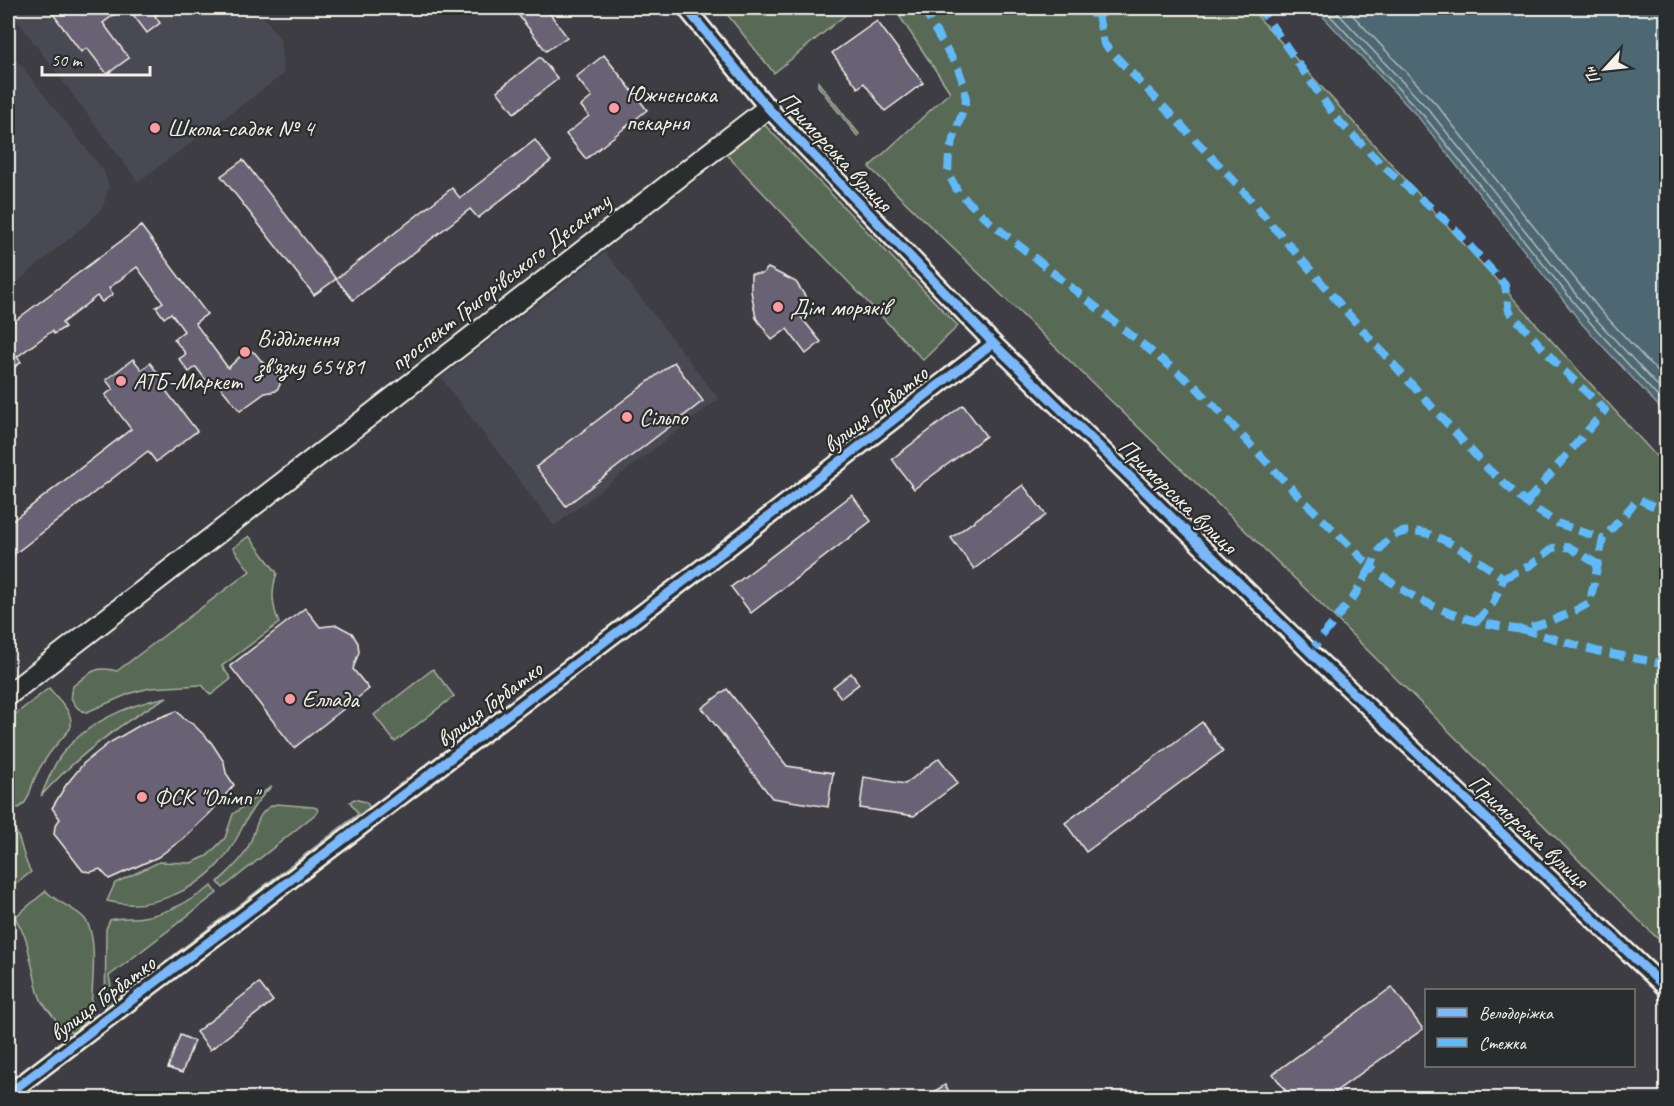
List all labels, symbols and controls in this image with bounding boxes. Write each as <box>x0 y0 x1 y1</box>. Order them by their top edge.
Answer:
scale bar <box>42 39 150 77</box>
north arrow <box>1575 39 1635 99</box>
text: 50 m <box>51 49 84 71</box>
text: Пн <box>1579 63 1605 87</box>
place label: Южненська пекарня <box>626 79 718 137</box>
street label: Приморська вулиця <box>773 84 901 219</box>
marker: Южненська пекарня <box>607 101 621 115</box>
place label: Школа-садок № 4 <box>167 113 316 143</box>
marker: Школа-садок № 4 <box>148 121 162 135</box>
street label: проспект Григорівського Десанту <box>384 185 618 378</box>
place label: Дім моряків <box>790 292 895 322</box>
marker: Дім моряків <box>771 300 785 314</box>
place label: Відділення зв'язку 65481 <box>254 323 366 382</box>
marker: Відділення зв'язку 65481 <box>238 345 252 359</box>
street label: вулиця Горбатко <box>816 358 935 459</box>
place label: АТБ-Маркет <box>133 366 243 396</box>
marker: АТБ-Маркет <box>114 374 128 388</box>
place label: Сільпо <box>639 402 689 432</box>
marker: Сільпо <box>620 410 634 424</box>
street label: Приморська вулиця <box>1112 432 1245 561</box>
street label: вулиця Горбатко <box>430 653 549 754</box>
place label: Еллада <box>302 684 360 714</box>
marker: Еллада <box>283 692 297 706</box>
street label: Приморська вулиця <box>1462 768 1597 896</box>
place label: ФСК "Олімп" <box>154 782 263 812</box>
marker: ФСК "Олімп" <box>135 790 149 804</box>
street label: вулиця Горбатко <box>43 947 162 1048</box>
legend <box>1425 989 1635 1067</box>
text: Велодоріжка <box>1479 1002 1554 1024</box>
text: Стежка <box>1479 1032 1527 1054</box>

